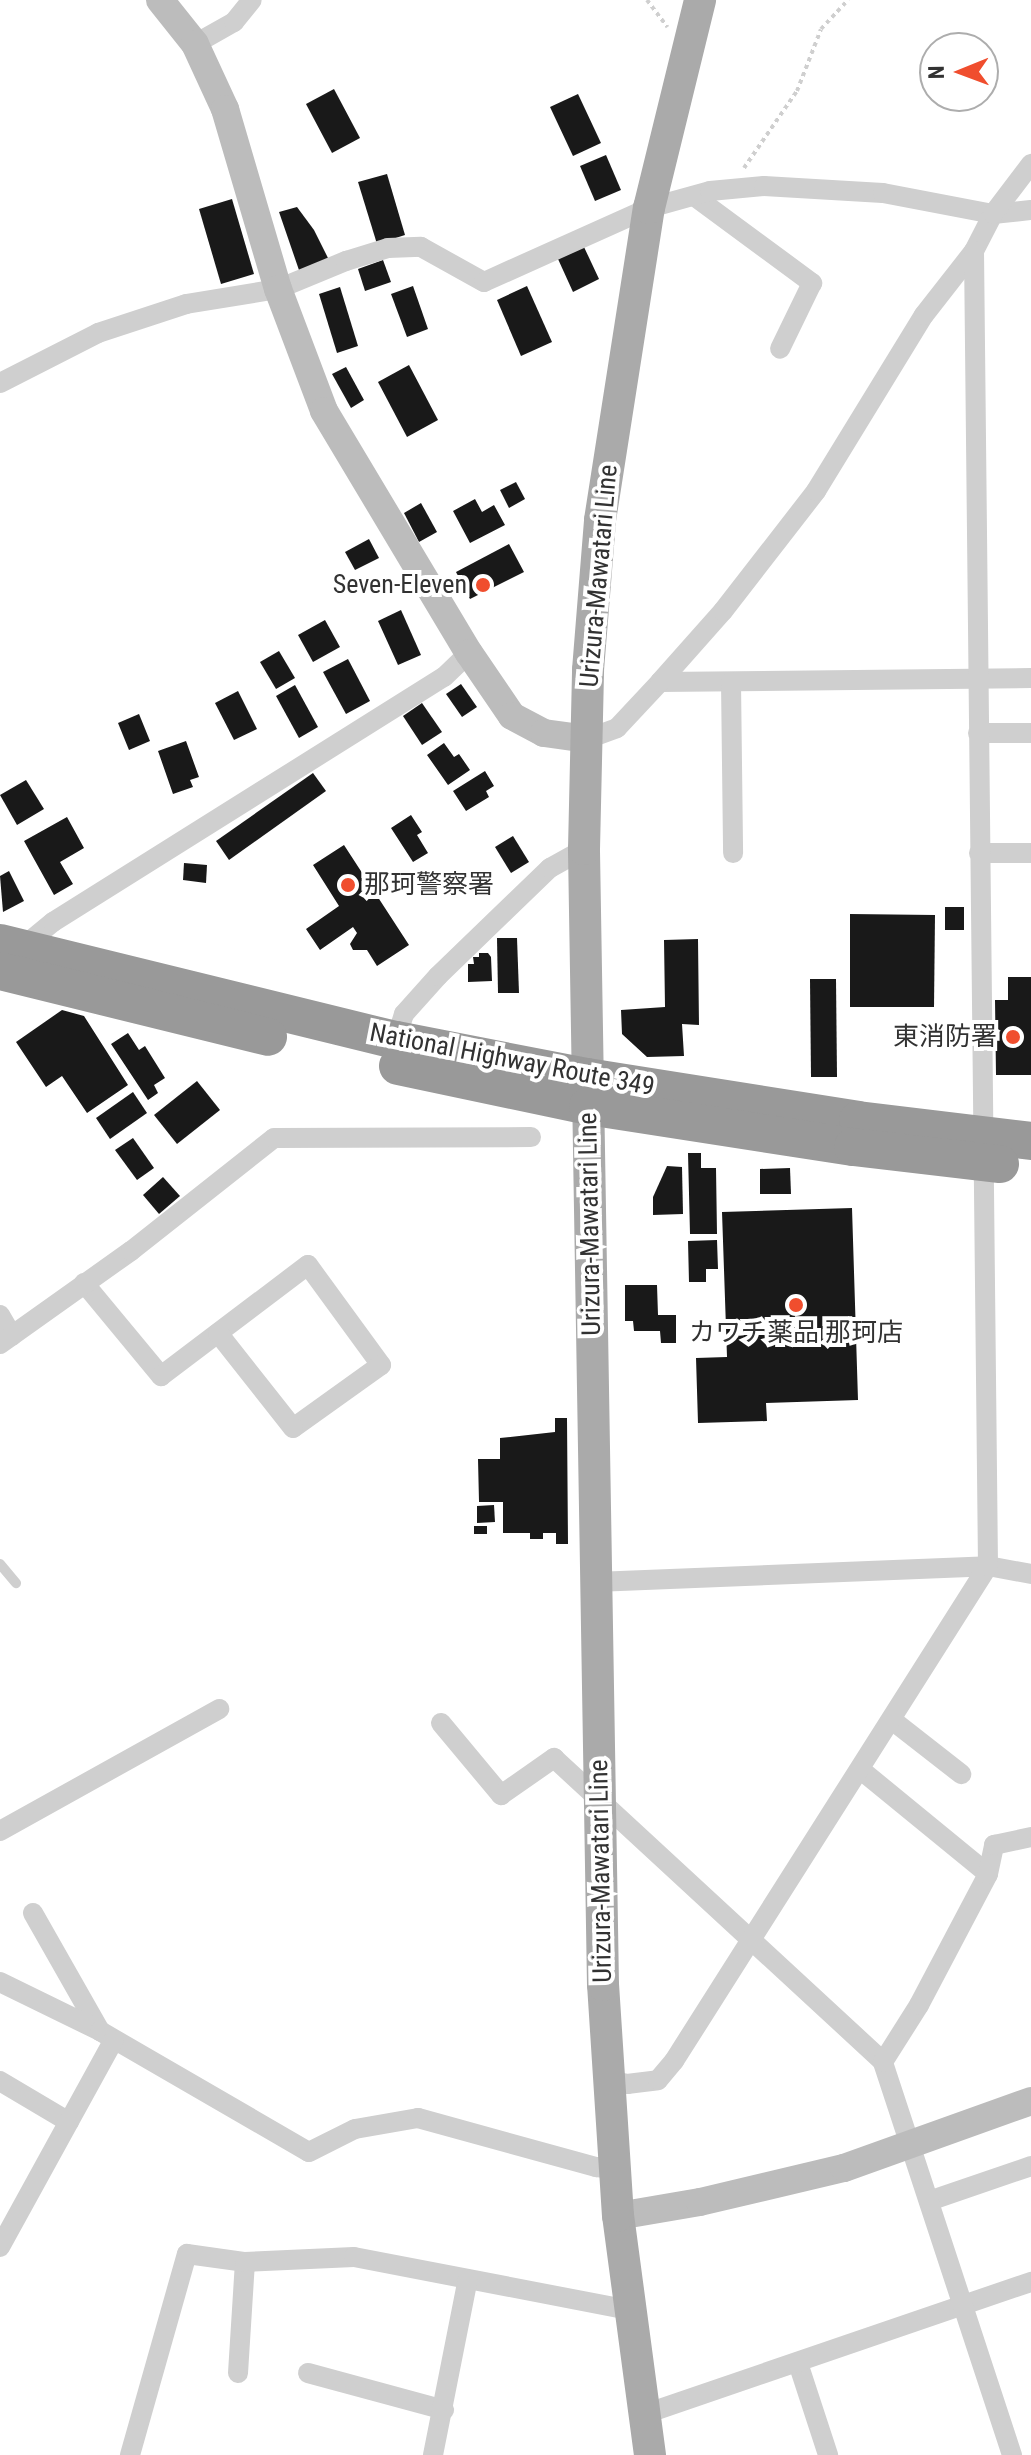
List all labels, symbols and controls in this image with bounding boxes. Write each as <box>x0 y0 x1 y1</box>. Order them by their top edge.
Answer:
north arrow <box>919 32 999 112</box>
text: N <box>924 65 949 79</box>
street label: Urizura-Mawatari Line <box>574 463 624 689</box>
place label: Seven-Eleven <box>333 569 467 601</box>
marker: Seven-Eleven <box>474 576 492 594</box>
place label: 那珂警察署 <box>364 869 494 901</box>
marker: 那珂警察署 <box>339 876 357 894</box>
street label: National Highway Route 349 <box>367 1017 657 1103</box>
place label: 東消防署 <box>893 1021 997 1053</box>
marker: 東消防署 <box>1004 1028 1022 1046</box>
street label: Urizura-Mawatari Line <box>572 1112 608 1336</box>
marker: カワチ薬品 那珂店 <box>787 1296 805 1314</box>
place label: カワチ薬品 那珂店 <box>689 1317 903 1349</box>
street label: Urizura-Mawatari Line <box>583 1759 619 1983</box>

